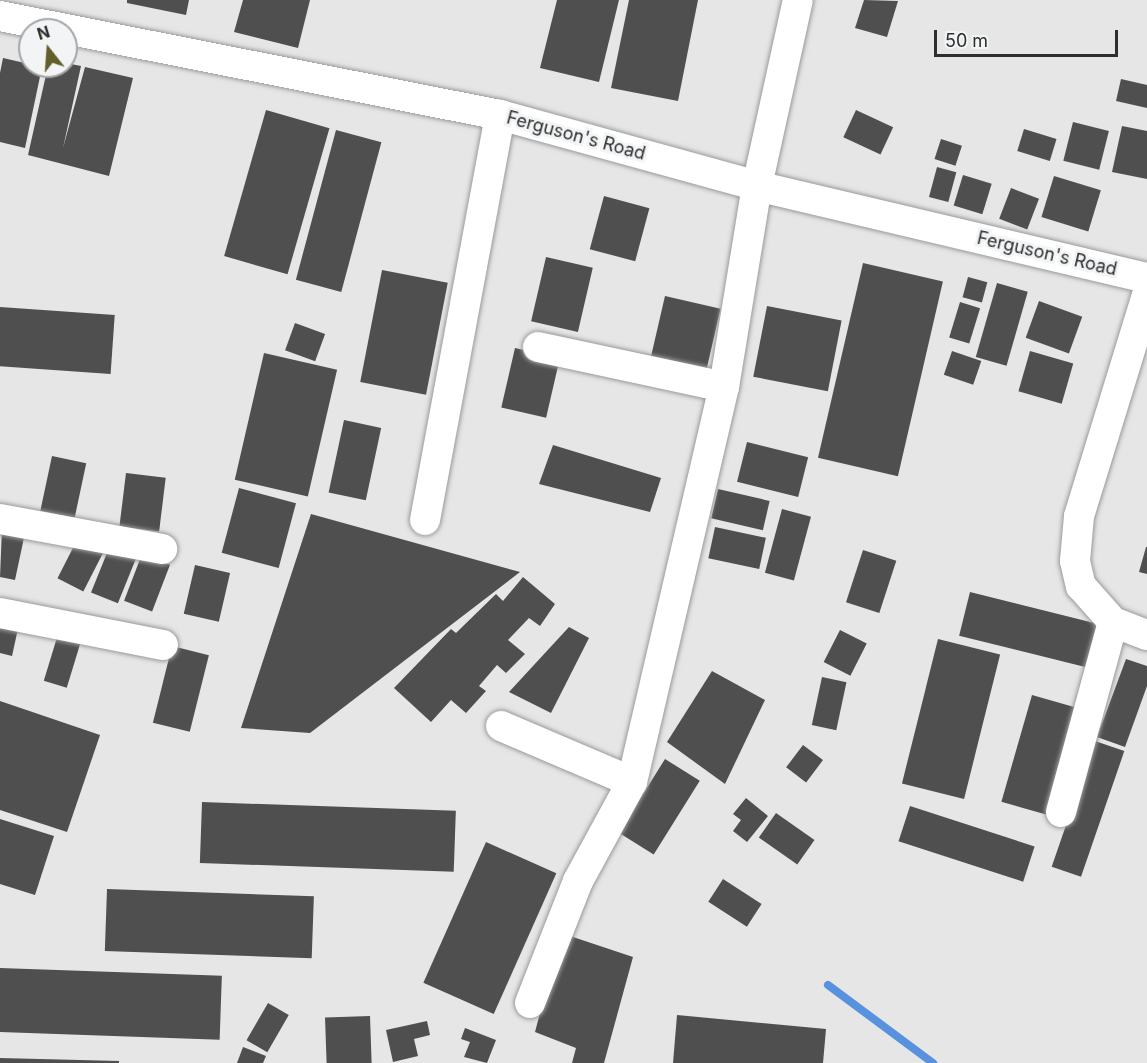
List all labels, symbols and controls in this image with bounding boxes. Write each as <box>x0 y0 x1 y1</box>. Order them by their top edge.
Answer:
north arrow <box>18 18 78 78</box>
scale bar <box>937 18 1122 56</box>
text: N <box>35 21 52 44</box>
text: 50 m <box>945 30 988 51</box>
street label: Ferguson's Road <box>504 107 648 165</box>
street label: Ferguson's Road <box>975 227 1119 281</box>

